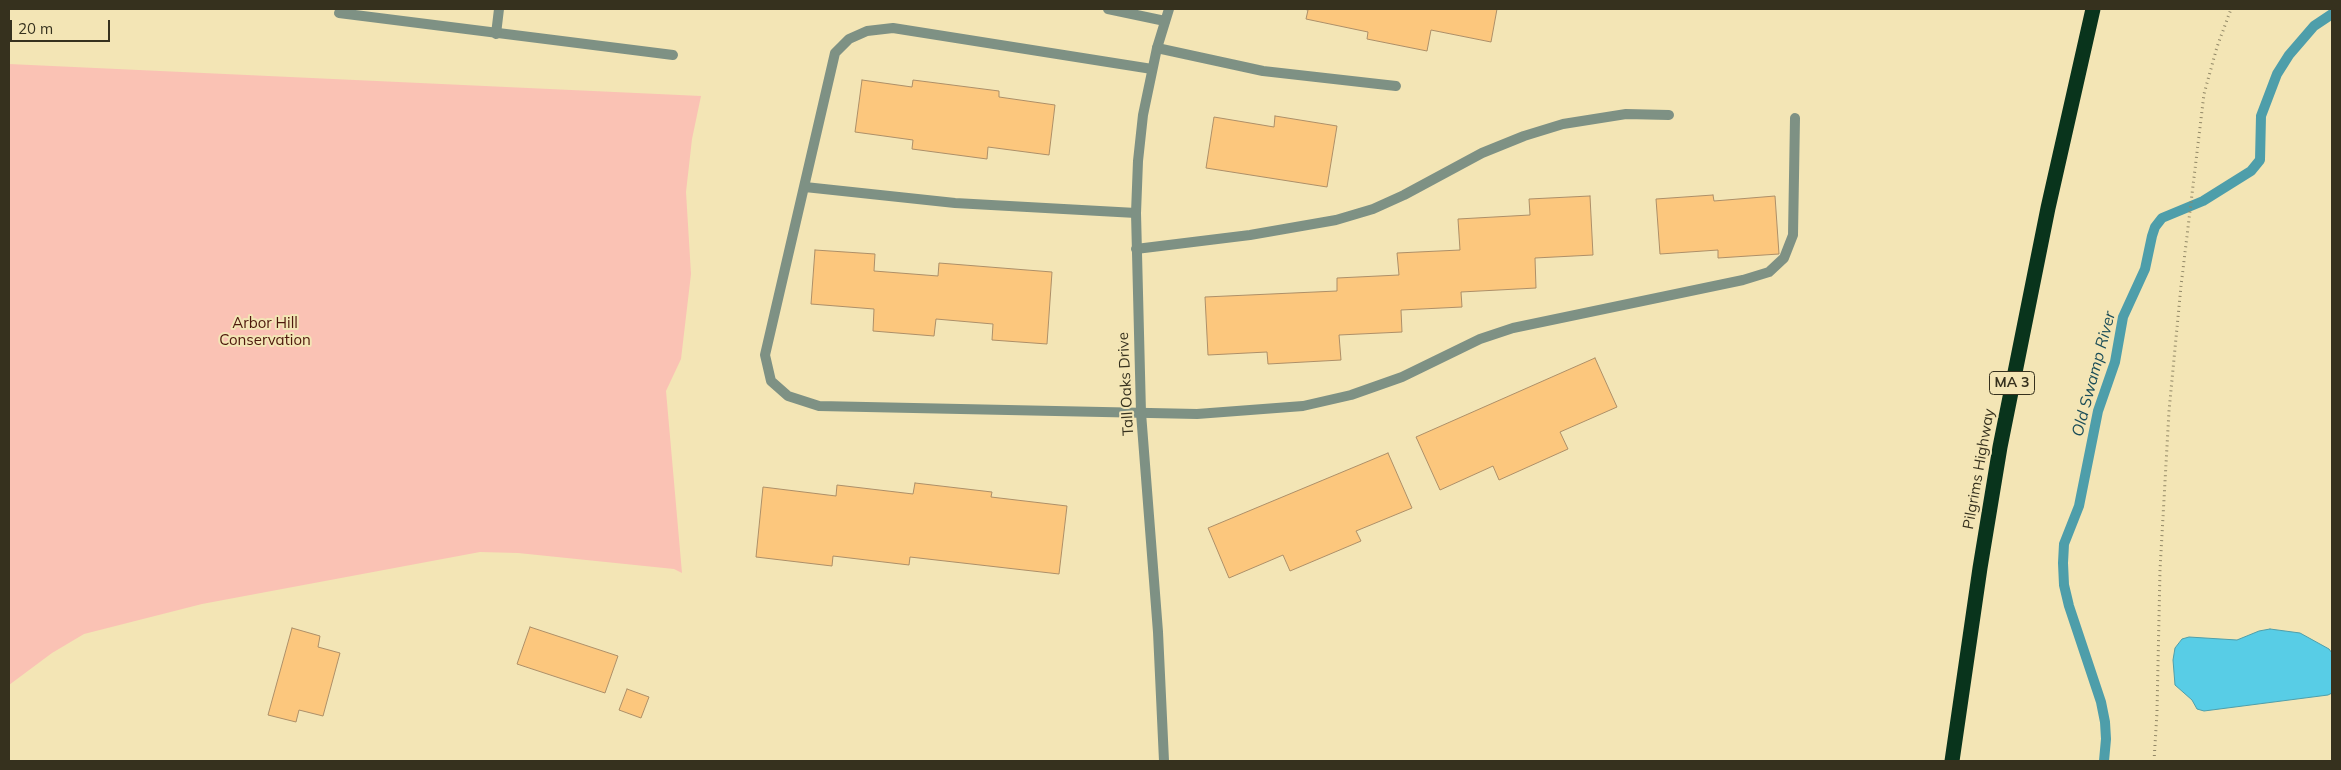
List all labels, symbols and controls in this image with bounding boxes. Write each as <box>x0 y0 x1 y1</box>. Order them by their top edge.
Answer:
scale bar <box>12 10 112 42</box>
text: 20 m <box>18 19 53 38</box>
water label: Old Swamp River <box>2068 309 2120 439</box>
park label: Arbor Hill Conservation <box>219 314 311 349</box>
street label: Tall Oaks Drive <box>1114 332 1138 436</box>
road number: MA 3 <box>1990 372 2034 394</box>
street label: Pilgrims Highway <box>1960 407 1998 531</box>

